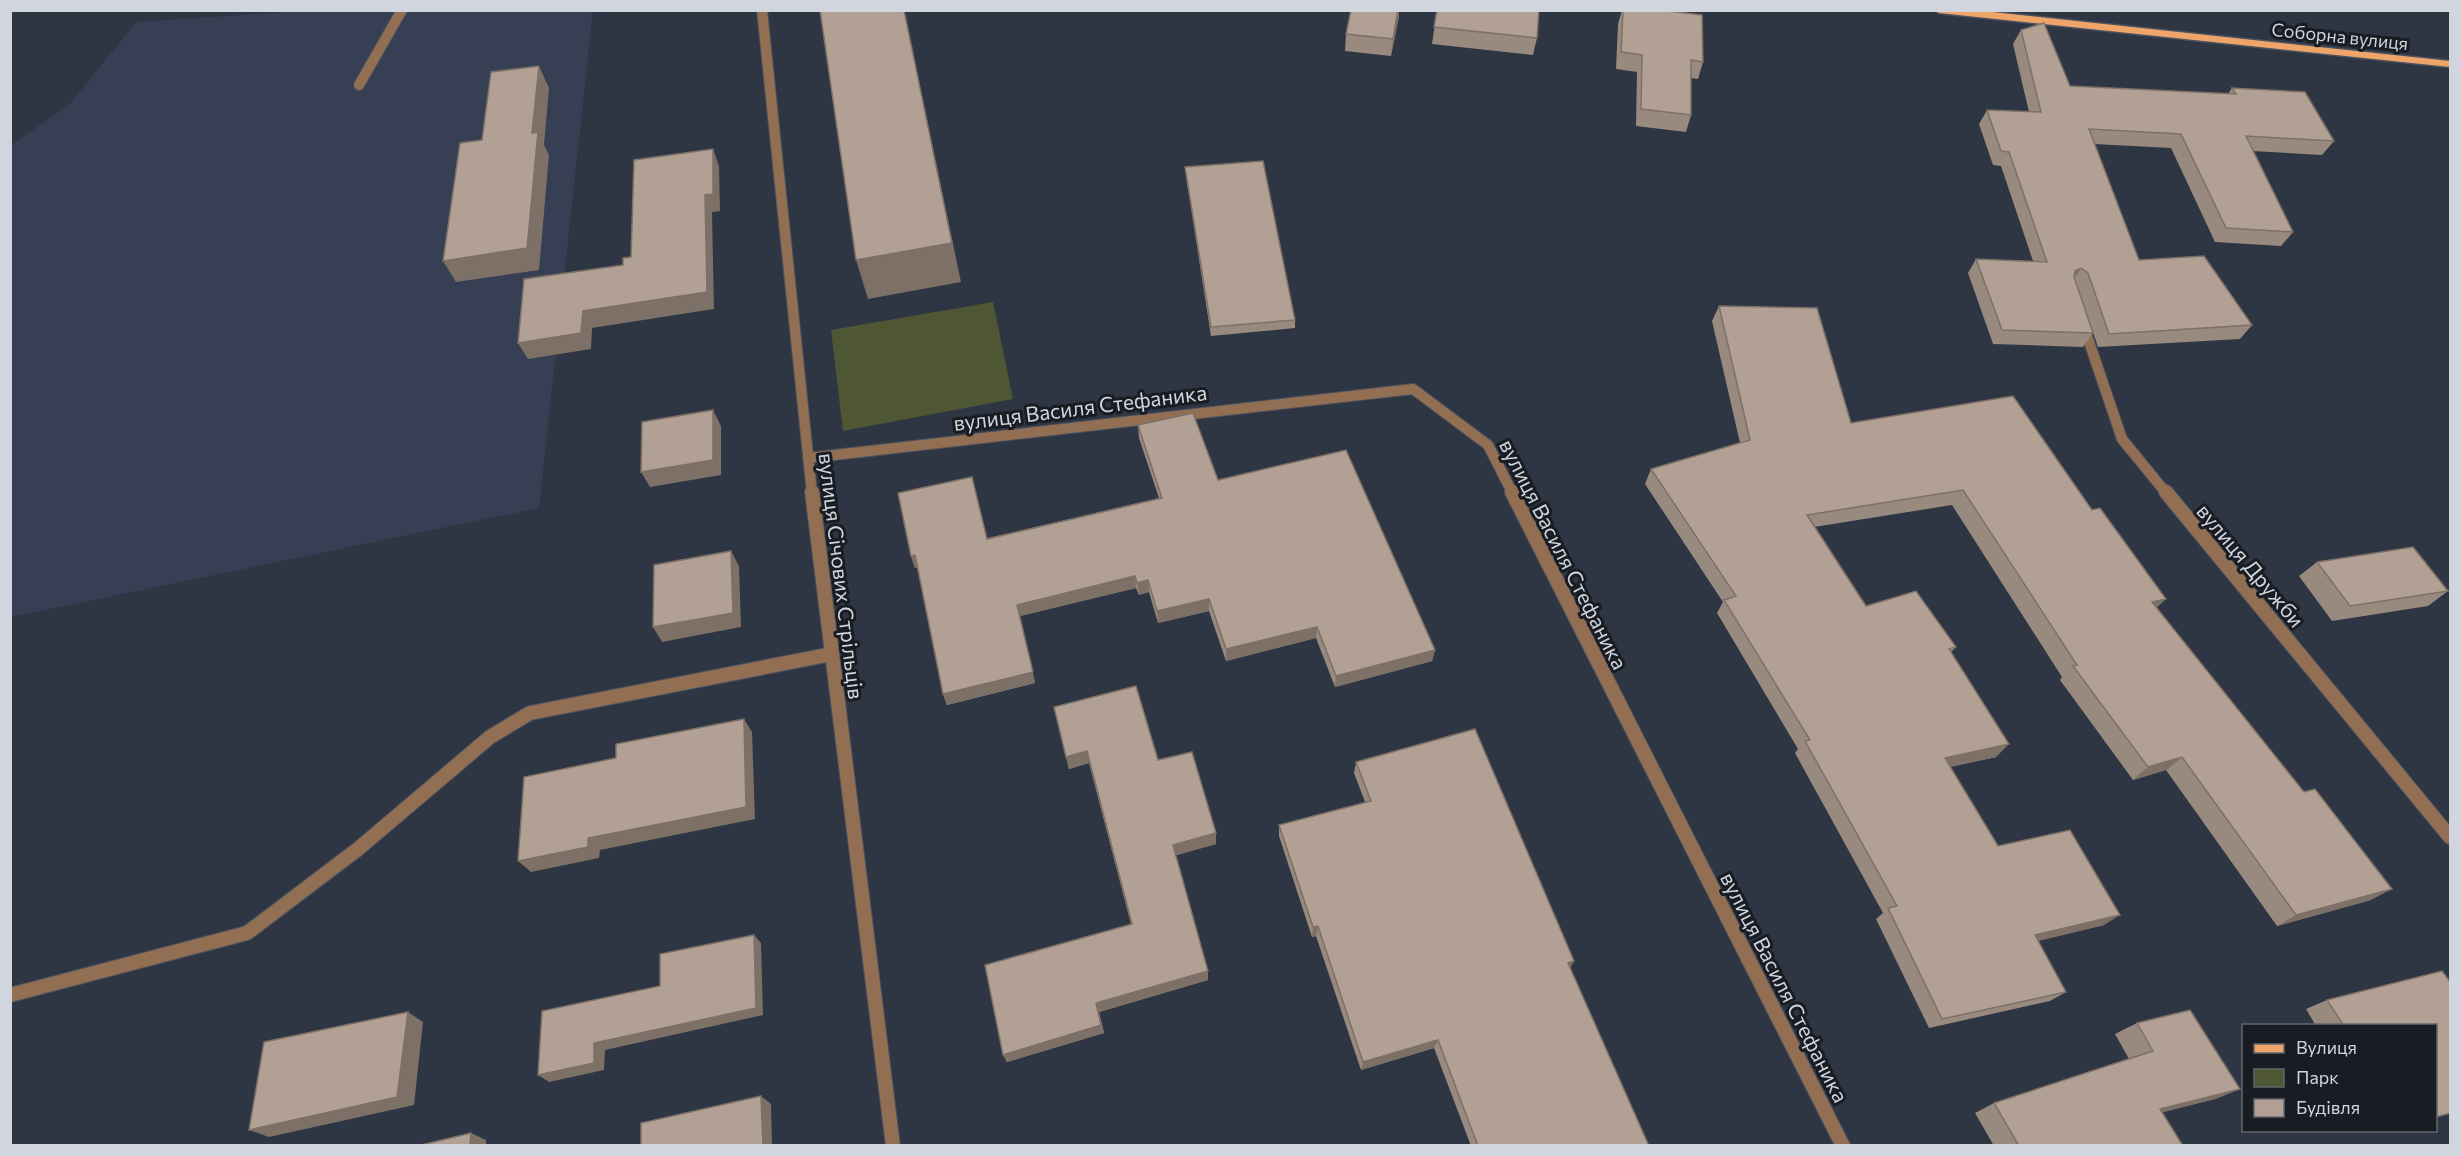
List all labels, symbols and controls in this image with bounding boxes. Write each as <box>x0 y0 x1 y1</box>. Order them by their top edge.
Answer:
street label: Соборна вулиця <box>2271 18 2409 54</box>
street label: вулиця Василя Стефаника <box>952 379 1208 435</box>
street label: вулиця Василя Стефаника <box>1495 435 1633 673</box>
street label: вулиця Січових Стрільців <box>814 451 870 701</box>
street label: вулиця Дружби <box>2192 498 2310 632</box>
street label: вулиця Василя Стефаника <box>1716 868 1854 1106</box>
legend <box>2242 1024 2437 1132</box>
text: Вулиця <box>2296 1036 2357 1058</box>
text: Парк <box>2296 1066 2339 1088</box>
text: Будівля <box>2296 1096 2360 1118</box>

